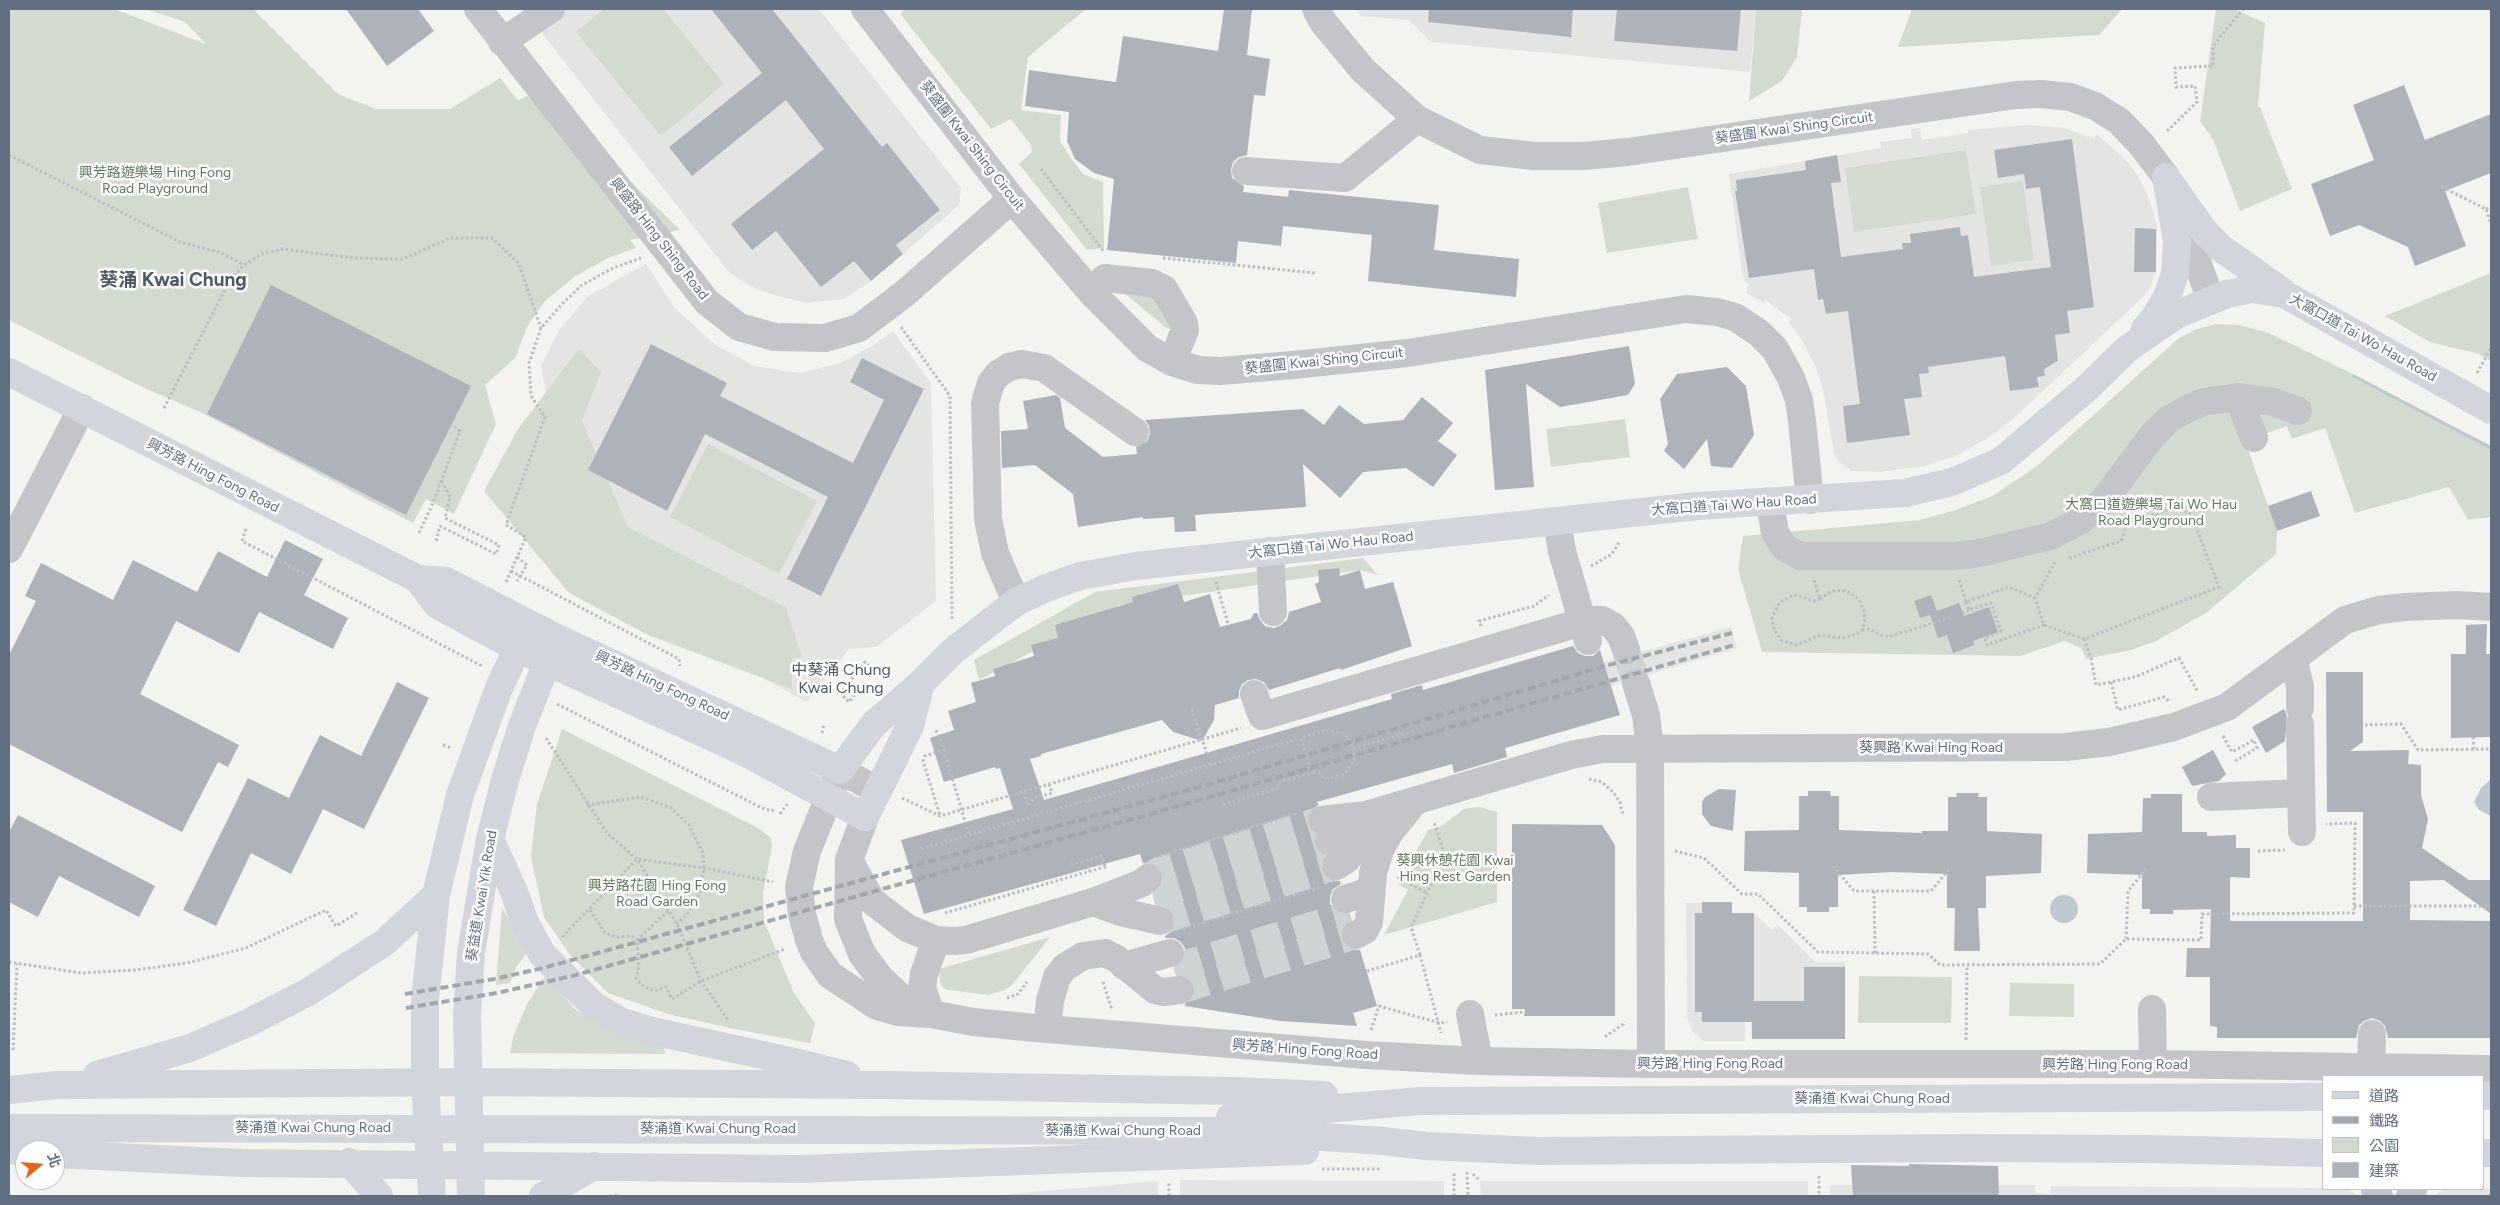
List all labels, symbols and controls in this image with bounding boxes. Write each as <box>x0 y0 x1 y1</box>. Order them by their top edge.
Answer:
street label: 葵盛圍 Kwai Shing Circuit <box>916 78 1028 214</box>
street label: 葵盛圍 Kwai Shing Circuit <box>1714 109 1874 147</box>
park label: 興芳路遊樂場 Hing Fong Road Playground <box>79 165 231 198</box>
street label: 興盛路 Hing Shing Road <box>606 175 712 303</box>
district label: 葵涌 Kwai Chung <box>99 269 247 291</box>
street label: 大窩口道 Tai Wo Hau Road <box>2286 290 2440 386</box>
street label: 葵盛圍 Kwai Shing Circuit <box>1244 344 1404 378</box>
street label: 興芳路 Hing Fong Road <box>144 435 282 517</box>
street label: 大窩口道 Tai Wo Hau Road <box>1651 491 1817 519</box>
park label: 大窩口道遊樂場 Tai Wo Hau Road Playground <box>2065 497 2237 530</box>
street label: 大窩口道 Tai Wo Hau Road <box>1248 528 1414 562</box>
street label: 興芳路 Hing Fong Road <box>592 648 732 724</box>
district label: 中葵涌 Chung Kwai Chung <box>791 660 891 698</box>
street label: 葵興路 Kwai Hing Road <box>1859 740 2003 756</box>
street label: 葵益道 Kwai Yik Road <box>463 829 501 963</box>
park label: 葵興休憩花園 Kwai Hing Rest Garden <box>1396 853 1514 886</box>
park label: 興芳路花園 Hing Fong Road Garden <box>588 878 726 910</box>
street label: 興芳路 Hing Fong Road <box>1232 1037 1378 1063</box>
street label: 興芳路 Hing Fong Road <box>1637 1056 1783 1072</box>
street label: 興芳路 Hing Fong Road <box>2042 1057 2188 1073</box>
legend <box>2322 1075 2485 1190</box>
text: 道路 <box>2369 1087 2399 1105</box>
street label: 葵涌道 Kwai Chung Road <box>1794 1091 1950 1107</box>
text: 鐵路 <box>2369 1112 2399 1130</box>
street label: 葵涌道 Kwai Chung Road <box>235 1120 391 1136</box>
street label: 葵涌道 Kwai Chung Road <box>640 1121 796 1137</box>
street label: 葵涌道 Kwai Chung Road <box>1045 1123 1201 1139</box>
text: 公園 <box>2369 1137 2399 1155</box>
north arrow <box>15 1140 65 1190</box>
text: 北 <box>44 1151 64 1170</box>
text: 建築 <box>2369 1162 2399 1180</box>

